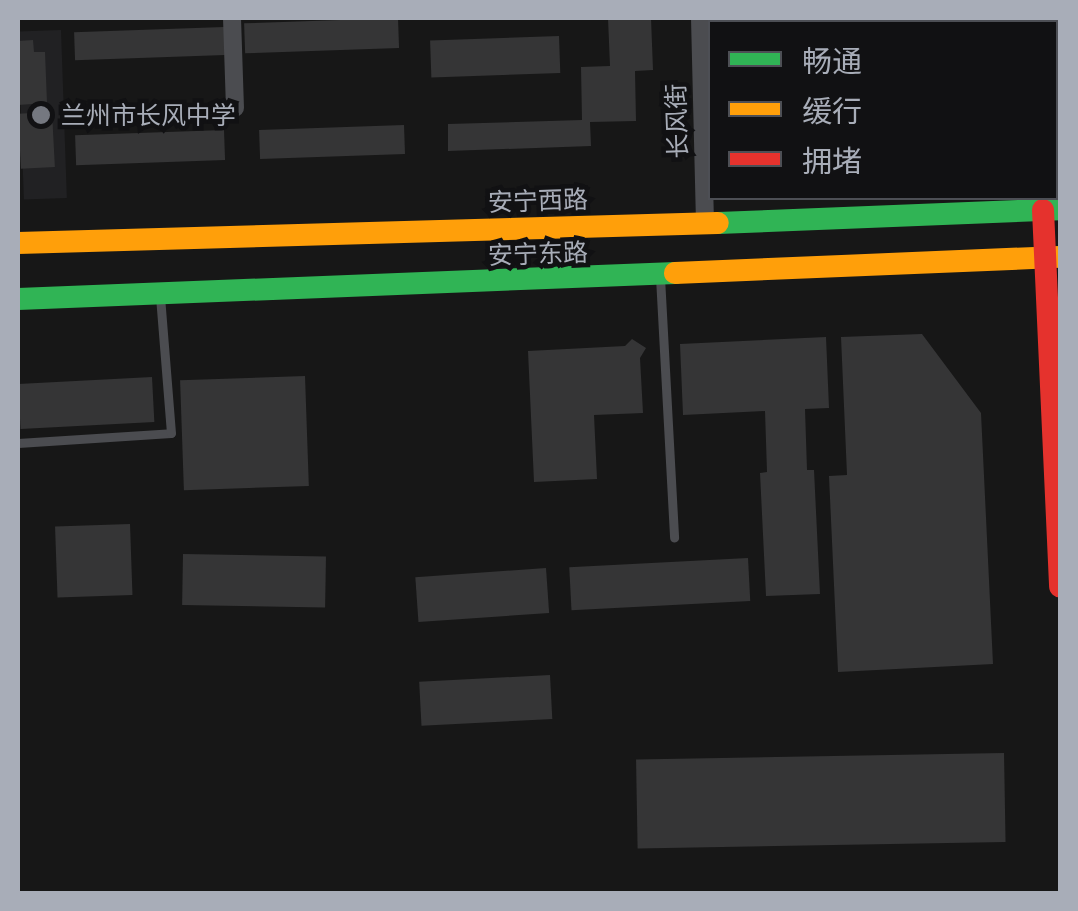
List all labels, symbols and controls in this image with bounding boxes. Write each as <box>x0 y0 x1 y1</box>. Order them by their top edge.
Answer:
legend <box>708 20 1058 200</box>
text: 畅通 <box>802 43 862 80</box>
street label: 长风街 <box>661 83 693 159</box>
text: 缓行 <box>802 93 862 130</box>
place label: 兰州市长风中学 <box>61 100 236 130</box>
marker: 兰州市长风中学 <box>30 104 52 126</box>
text: 拥堵 <box>802 143 862 180</box>
street label: 安宁西路 <box>488 184 588 218</box>
street label: 安宁东路 <box>488 237 588 271</box>

